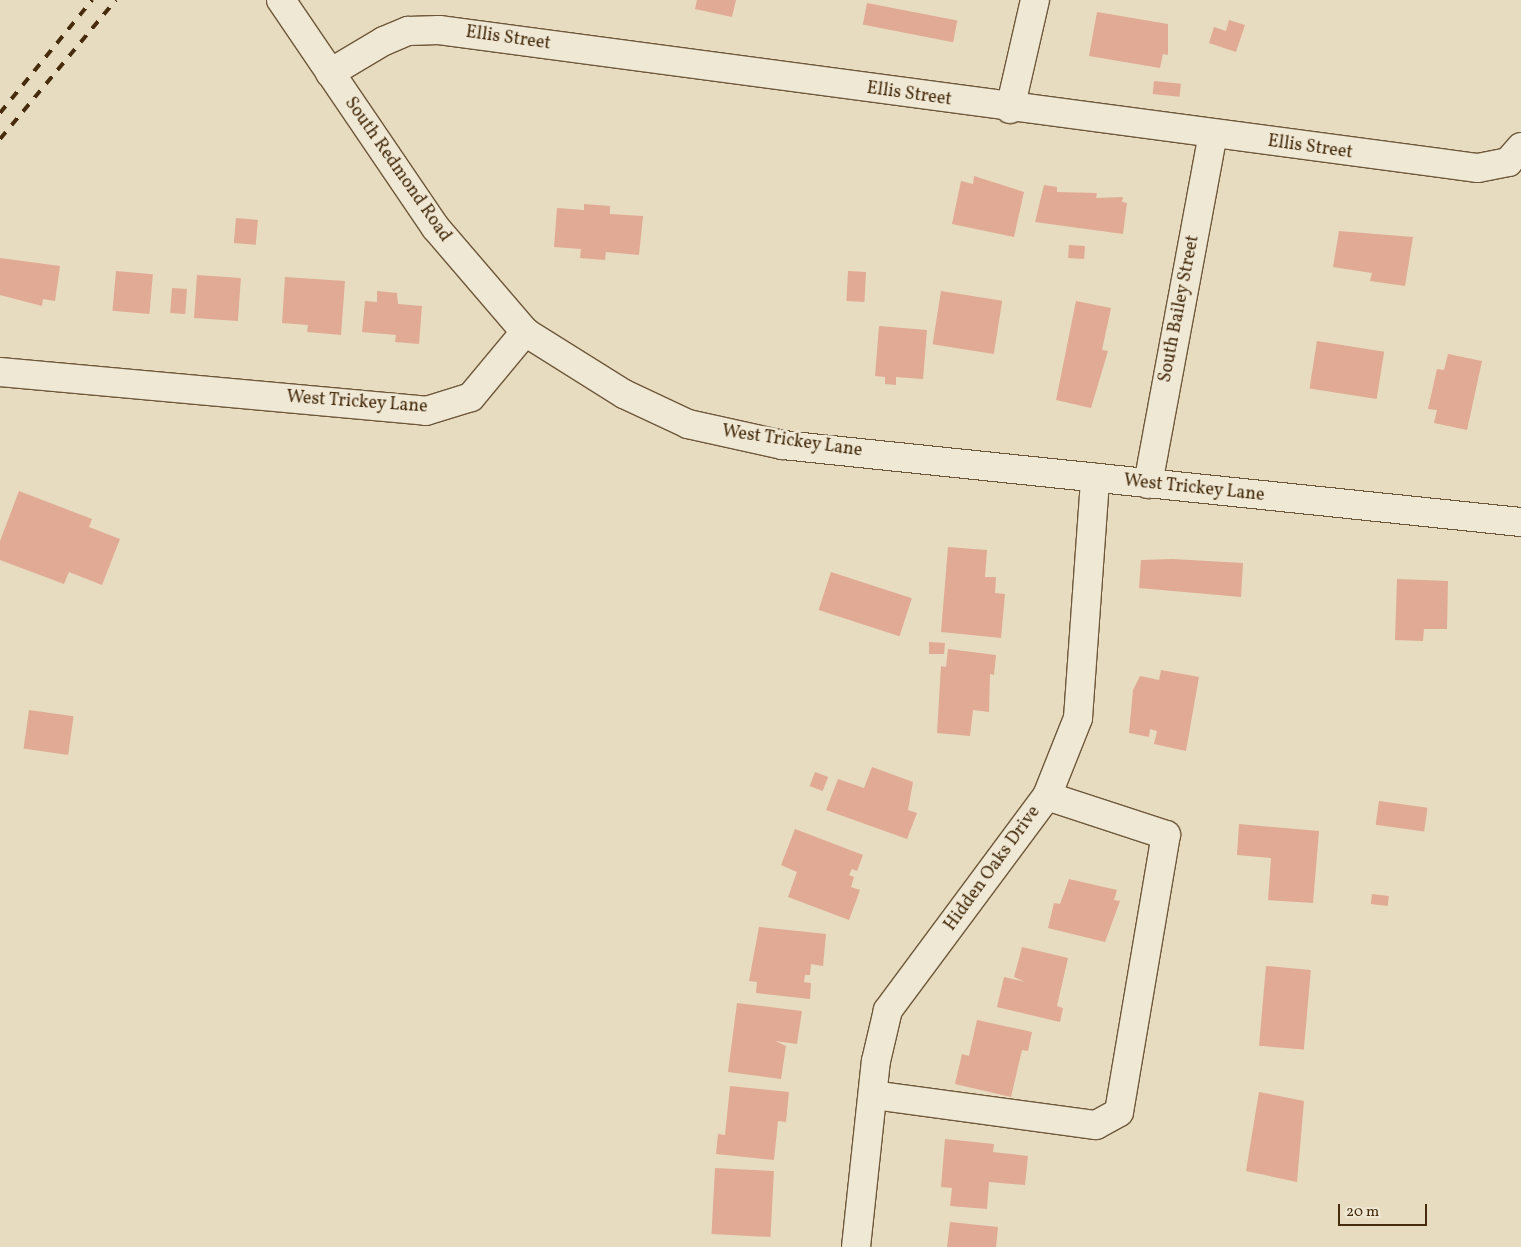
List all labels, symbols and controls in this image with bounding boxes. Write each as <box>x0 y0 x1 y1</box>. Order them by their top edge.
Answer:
street label: Ellis Street <box>464 22 552 56</box>
street label: Ellis Street <box>865 78 953 112</box>
street label: South Redmond Road <box>339 94 455 246</box>
street label: Ellis Street <box>1266 131 1354 165</box>
street label: South Bailey Street <box>1155 233 1205 385</box>
street label: West Trickey Lane <box>285 387 429 419</box>
street label: West Trickey Lane <box>720 421 864 463</box>
street label: West Trickey Lane <box>1122 471 1266 507</box>
street label: Hidden Oaks Drive <box>940 802 1046 936</box>
scale bar <box>1341 1194 1430 1226</box>
text: 20 m <box>1346 1202 1379 1223</box>

